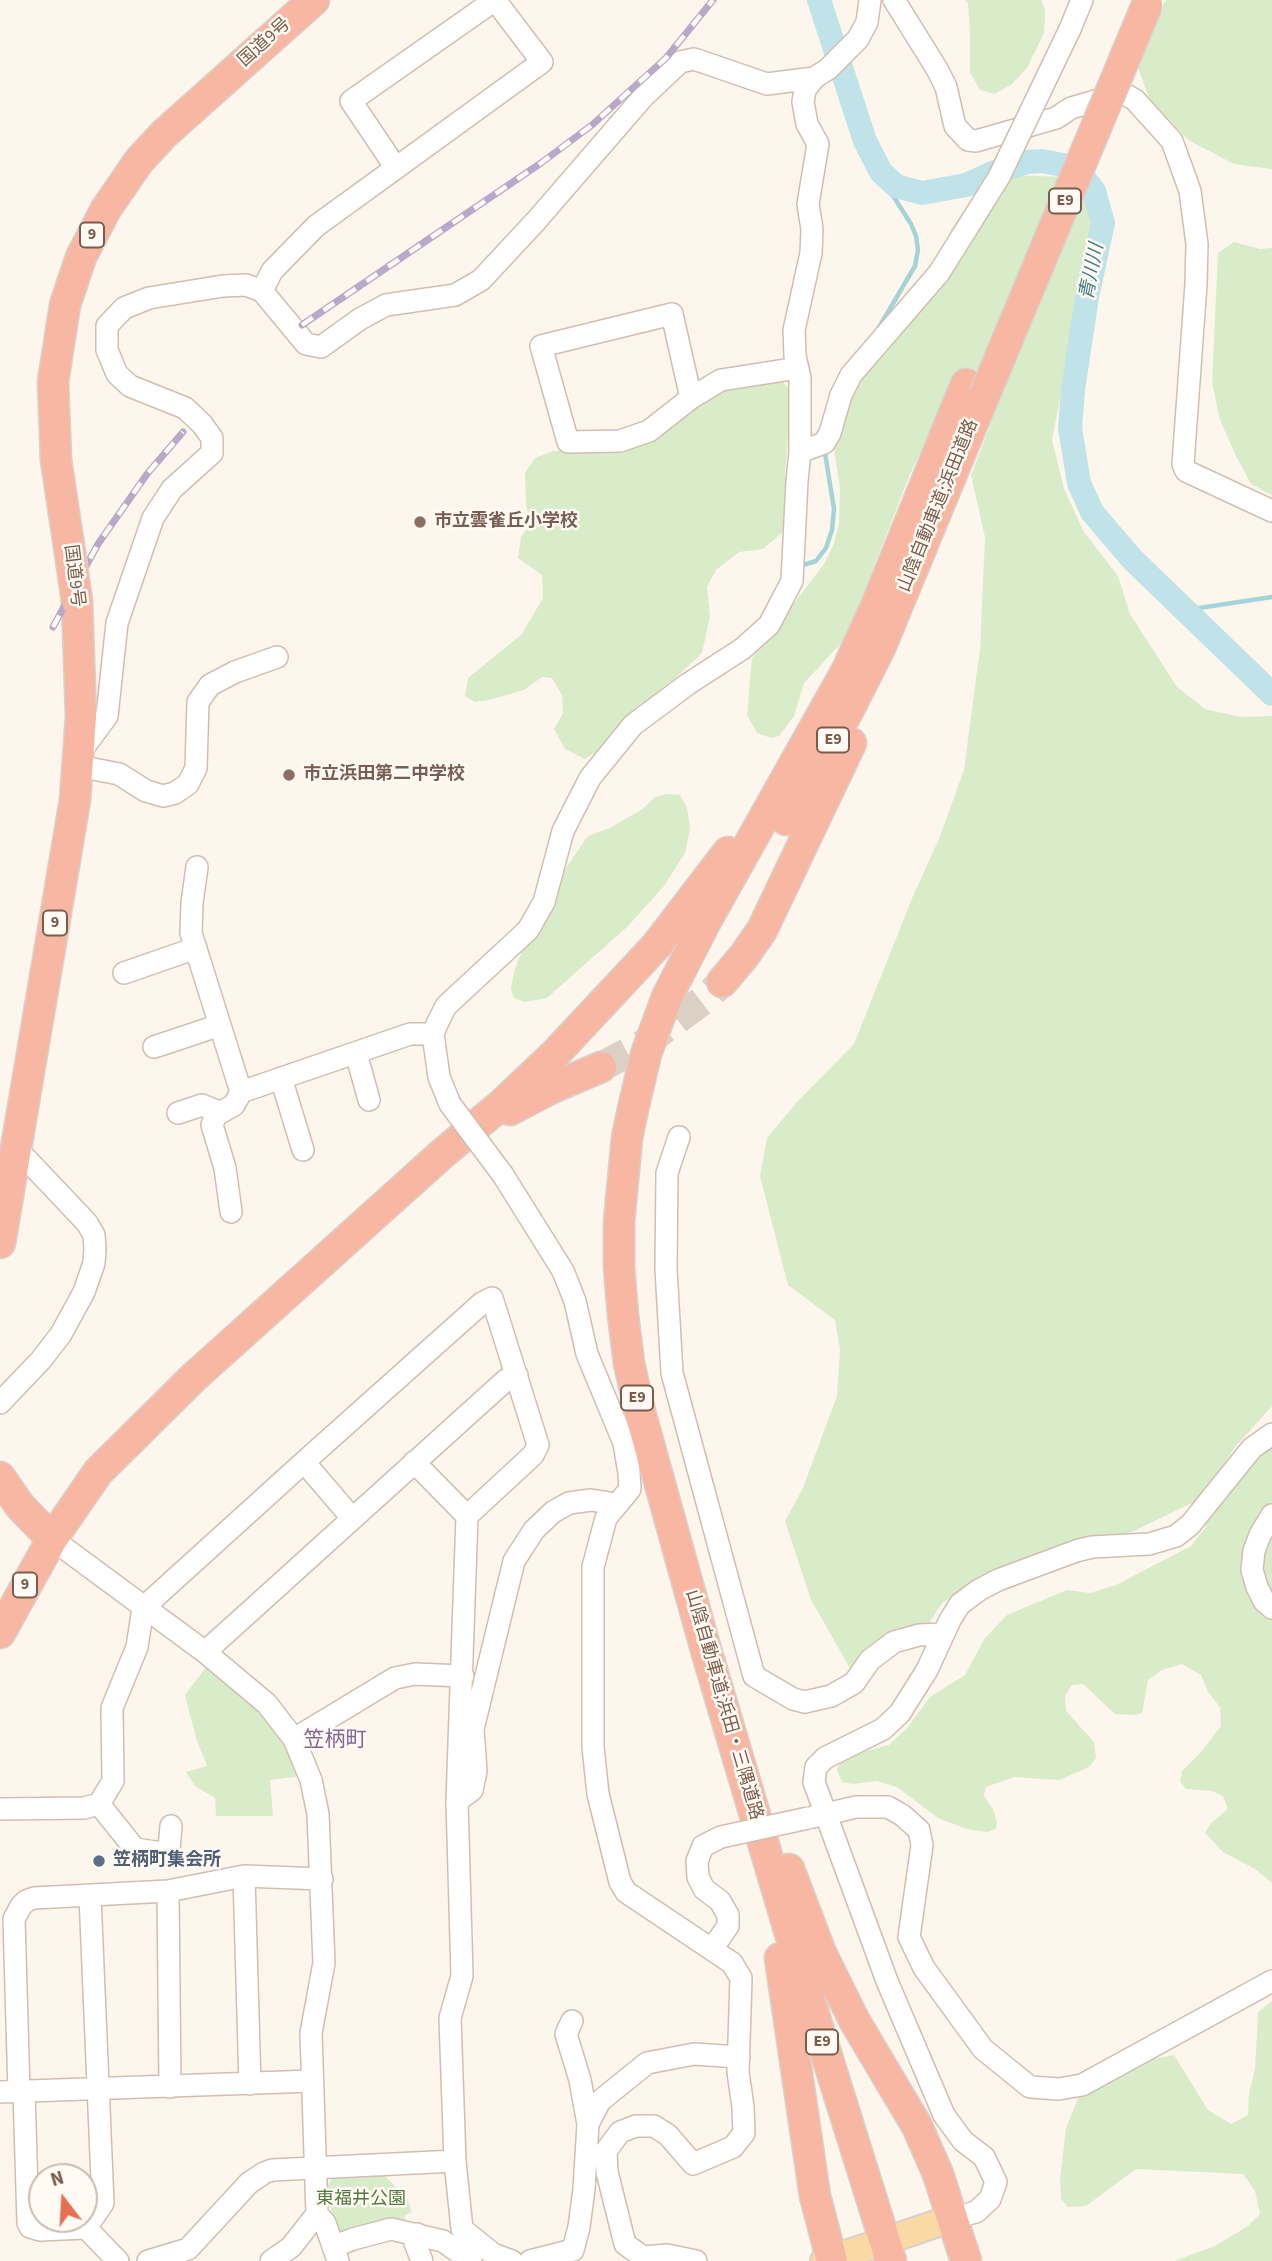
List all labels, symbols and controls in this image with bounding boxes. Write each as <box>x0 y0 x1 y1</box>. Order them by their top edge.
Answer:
street label: 国道9号 <box>234 14 296 72</box>
road number: E9 <box>1049 188 1081 214</box>
road number: 9 <box>80 222 104 247</box>
water label: 青川川 <box>1076 242 1110 302</box>
street label: 山陰自動車道;浜田道路 <box>894 416 984 596</box>
place label: 市立雲雀丘小学校 <box>434 511 578 533</box>
marker: 市立雲雀丘小学校 <box>412 514 428 530</box>
street label: 国道9号 <box>58 543 88 609</box>
road number: E9 <box>817 727 849 752</box>
place label: 市立浜田第二中学校 <box>303 764 465 786</box>
marker: 市立浜田第二中学校 <box>281 767 297 783</box>
road number: 9 <box>43 911 67 936</box>
road number: E9 <box>621 1386 653 1410</box>
road number: 9 <box>13 1572 37 1597</box>
street label: 山陰自動車道;浜田・三隅道路 <box>680 1587 766 1823</box>
district label: 笠柄町 <box>304 1728 366 1754</box>
place label: 笠柄町集会所 <box>113 1850 221 1872</box>
marker: 笠柄町集会所 <box>91 1853 107 1869</box>
road number: E9 <box>806 2030 838 2054</box>
north arrow <box>28 2163 98 2233</box>
text: N <box>47 2165 67 2194</box>
park label: 東福井公園 <box>316 2189 406 2211</box>

